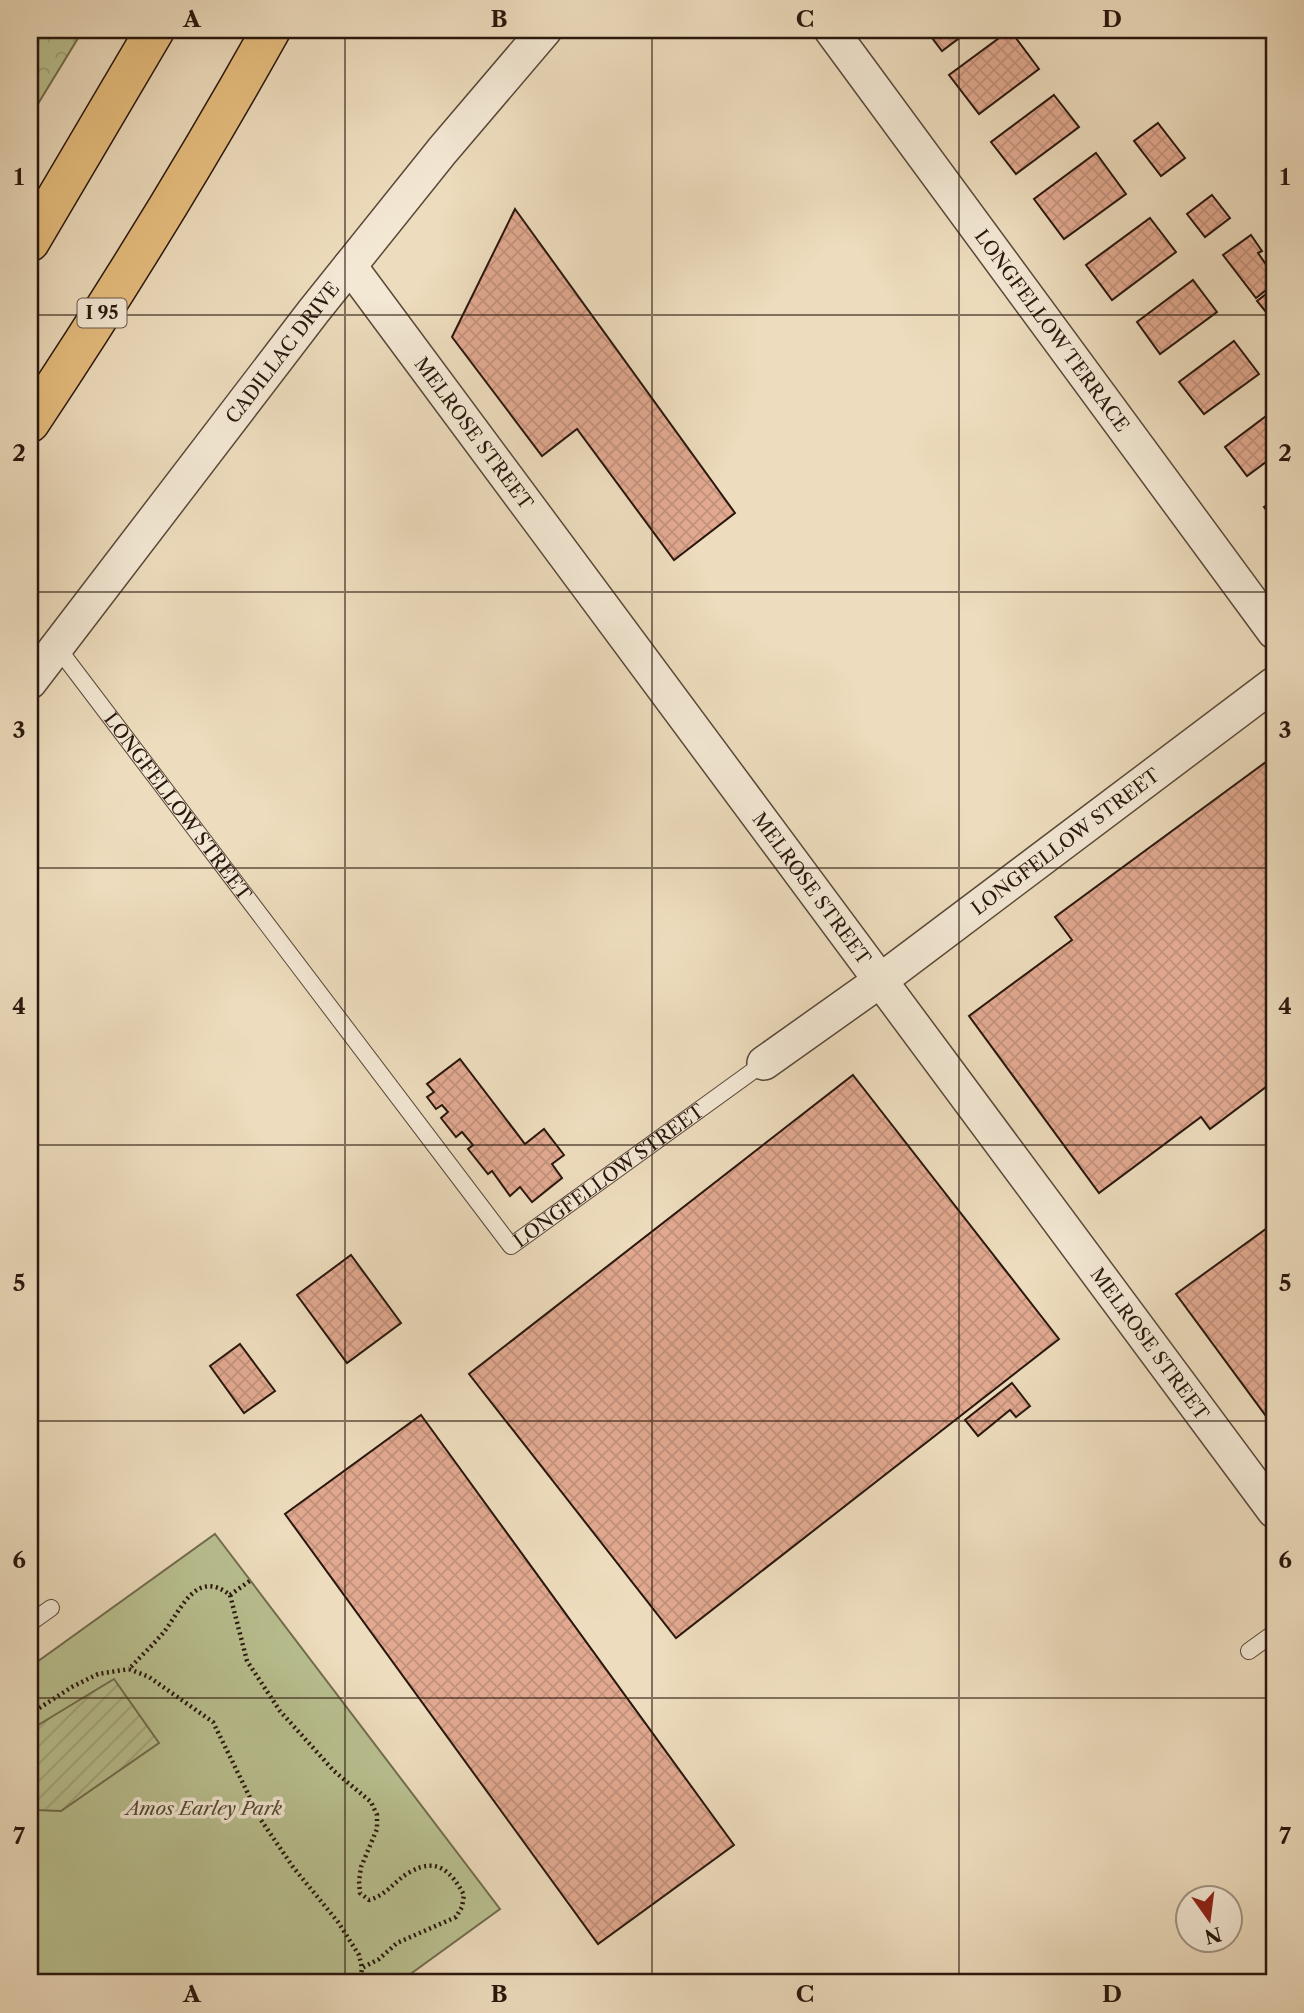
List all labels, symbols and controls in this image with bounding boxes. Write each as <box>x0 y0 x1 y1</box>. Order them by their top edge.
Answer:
text: A <box>182 5 202 33</box>
text: B <box>490 5 508 33</box>
text: C <box>796 5 814 33</box>
text: D <box>1102 5 1122 33</box>
text: 1 <box>14 163 25 191</box>
text: 1 <box>1280 163 1291 191</box>
street label: LONGFELLOW TERRACE <box>970 225 1134 436</box>
street label: CADILLAC DRIVE <box>221 277 344 428</box>
road number: I 95 <box>78 298 126 328</box>
street label: MELROSE STREET <box>410 352 538 514</box>
text: 2 <box>12 439 26 467</box>
text: 2 <box>1278 439 1292 467</box>
street label: LONGFELLOW STREET <box>99 708 257 905</box>
text: 3 <box>13 716 26 744</box>
text: 3 <box>1279 716 1292 744</box>
street label: LONGFELLOW STREET <box>967 763 1164 920</box>
street label: MELROSE STREET <box>748 808 876 970</box>
text: 4 <box>12 992 26 1020</box>
text: 4 <box>1278 992 1292 1020</box>
street label: LONGFELLOW STREET <box>509 1098 709 1252</box>
street label: MELROSE STREET <box>1086 1263 1214 1425</box>
text: 5 <box>13 1269 25 1297</box>
text: 5 <box>1279 1269 1291 1297</box>
text: 6 <box>12 1546 26 1574</box>
text: 6 <box>1278 1546 1292 1574</box>
park label: Amos Earley Park <box>123 1797 282 1820</box>
text: 7 <box>13 1822 25 1850</box>
text: 7 <box>1279 1822 1291 1850</box>
north arrow <box>1174 1884 1244 1954</box>
text: N <box>1202 1922 1224 1948</box>
text: A <box>182 1980 202 2008</box>
text: B <box>490 1980 508 2008</box>
text: C <box>796 1980 814 2008</box>
text: D <box>1102 1980 1122 2008</box>

